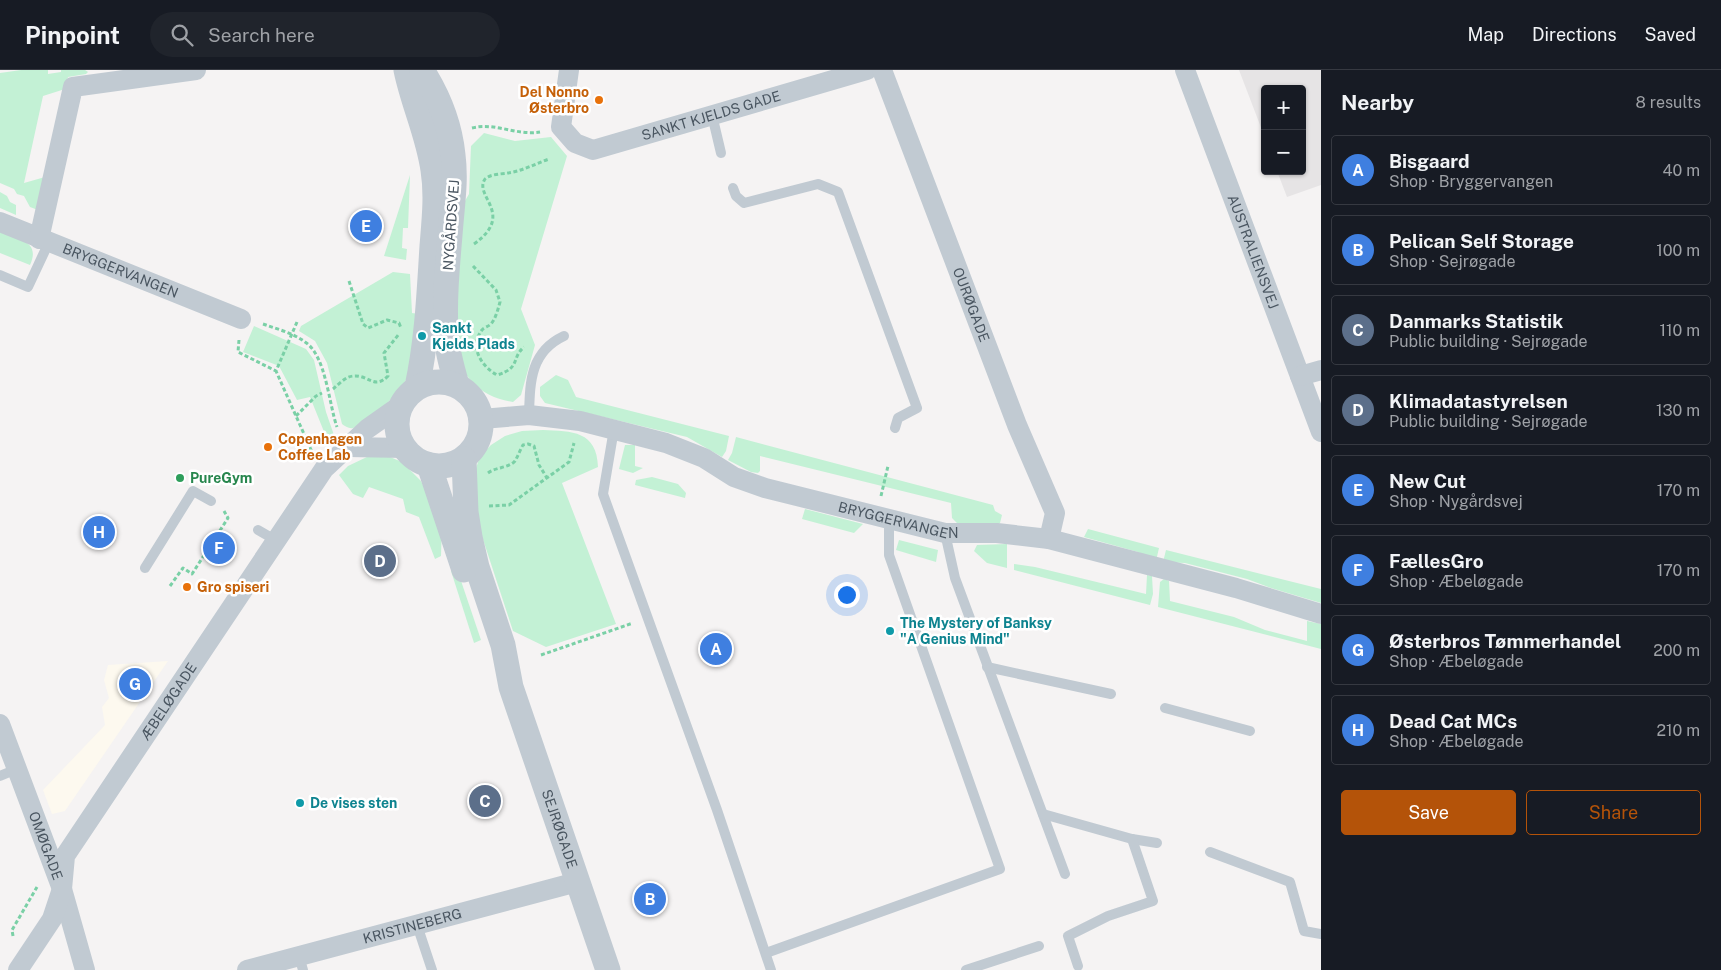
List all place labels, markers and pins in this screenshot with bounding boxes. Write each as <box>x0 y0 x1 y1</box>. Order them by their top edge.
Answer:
place label: Del Nonno Østerbro <box>520 84 589 116</box>
marker: Del Nonno Østerbro <box>593 94 605 106</box>
pin: E <box>350 207 382 245</box>
place label: Sankt Kjelds Plads <box>432 320 515 352</box>
marker: Sankt Kjelds Plads <box>416 330 428 342</box>
place label: Copenhagen Coffee Lab <box>278 431 362 463</box>
marker: Copenhagen Coffee Lab <box>262 441 274 453</box>
place label: PureGym <box>190 470 252 486</box>
marker: PureGym <box>174 472 186 484</box>
pin: H <box>83 513 115 551</box>
pin: F <box>203 529 235 567</box>
pin: D <box>364 542 396 580</box>
place label: Gro spiseri <box>197 579 269 595</box>
marker: Gro spiseri <box>181 581 193 593</box>
place label: The Mystery of Banksy "A Genius Mind" <box>900 615 1052 647</box>
marker: The Mystery of Banksy "A Genius Mind" <box>884 625 896 637</box>
pin: A <box>700 630 732 668</box>
pin: G <box>119 665 151 703</box>
pin: C <box>469 782 501 820</box>
place label: De vises sten <box>310 795 397 811</box>
marker: De vises sten <box>294 797 306 809</box>
pin: B <box>634 880 666 918</box>

